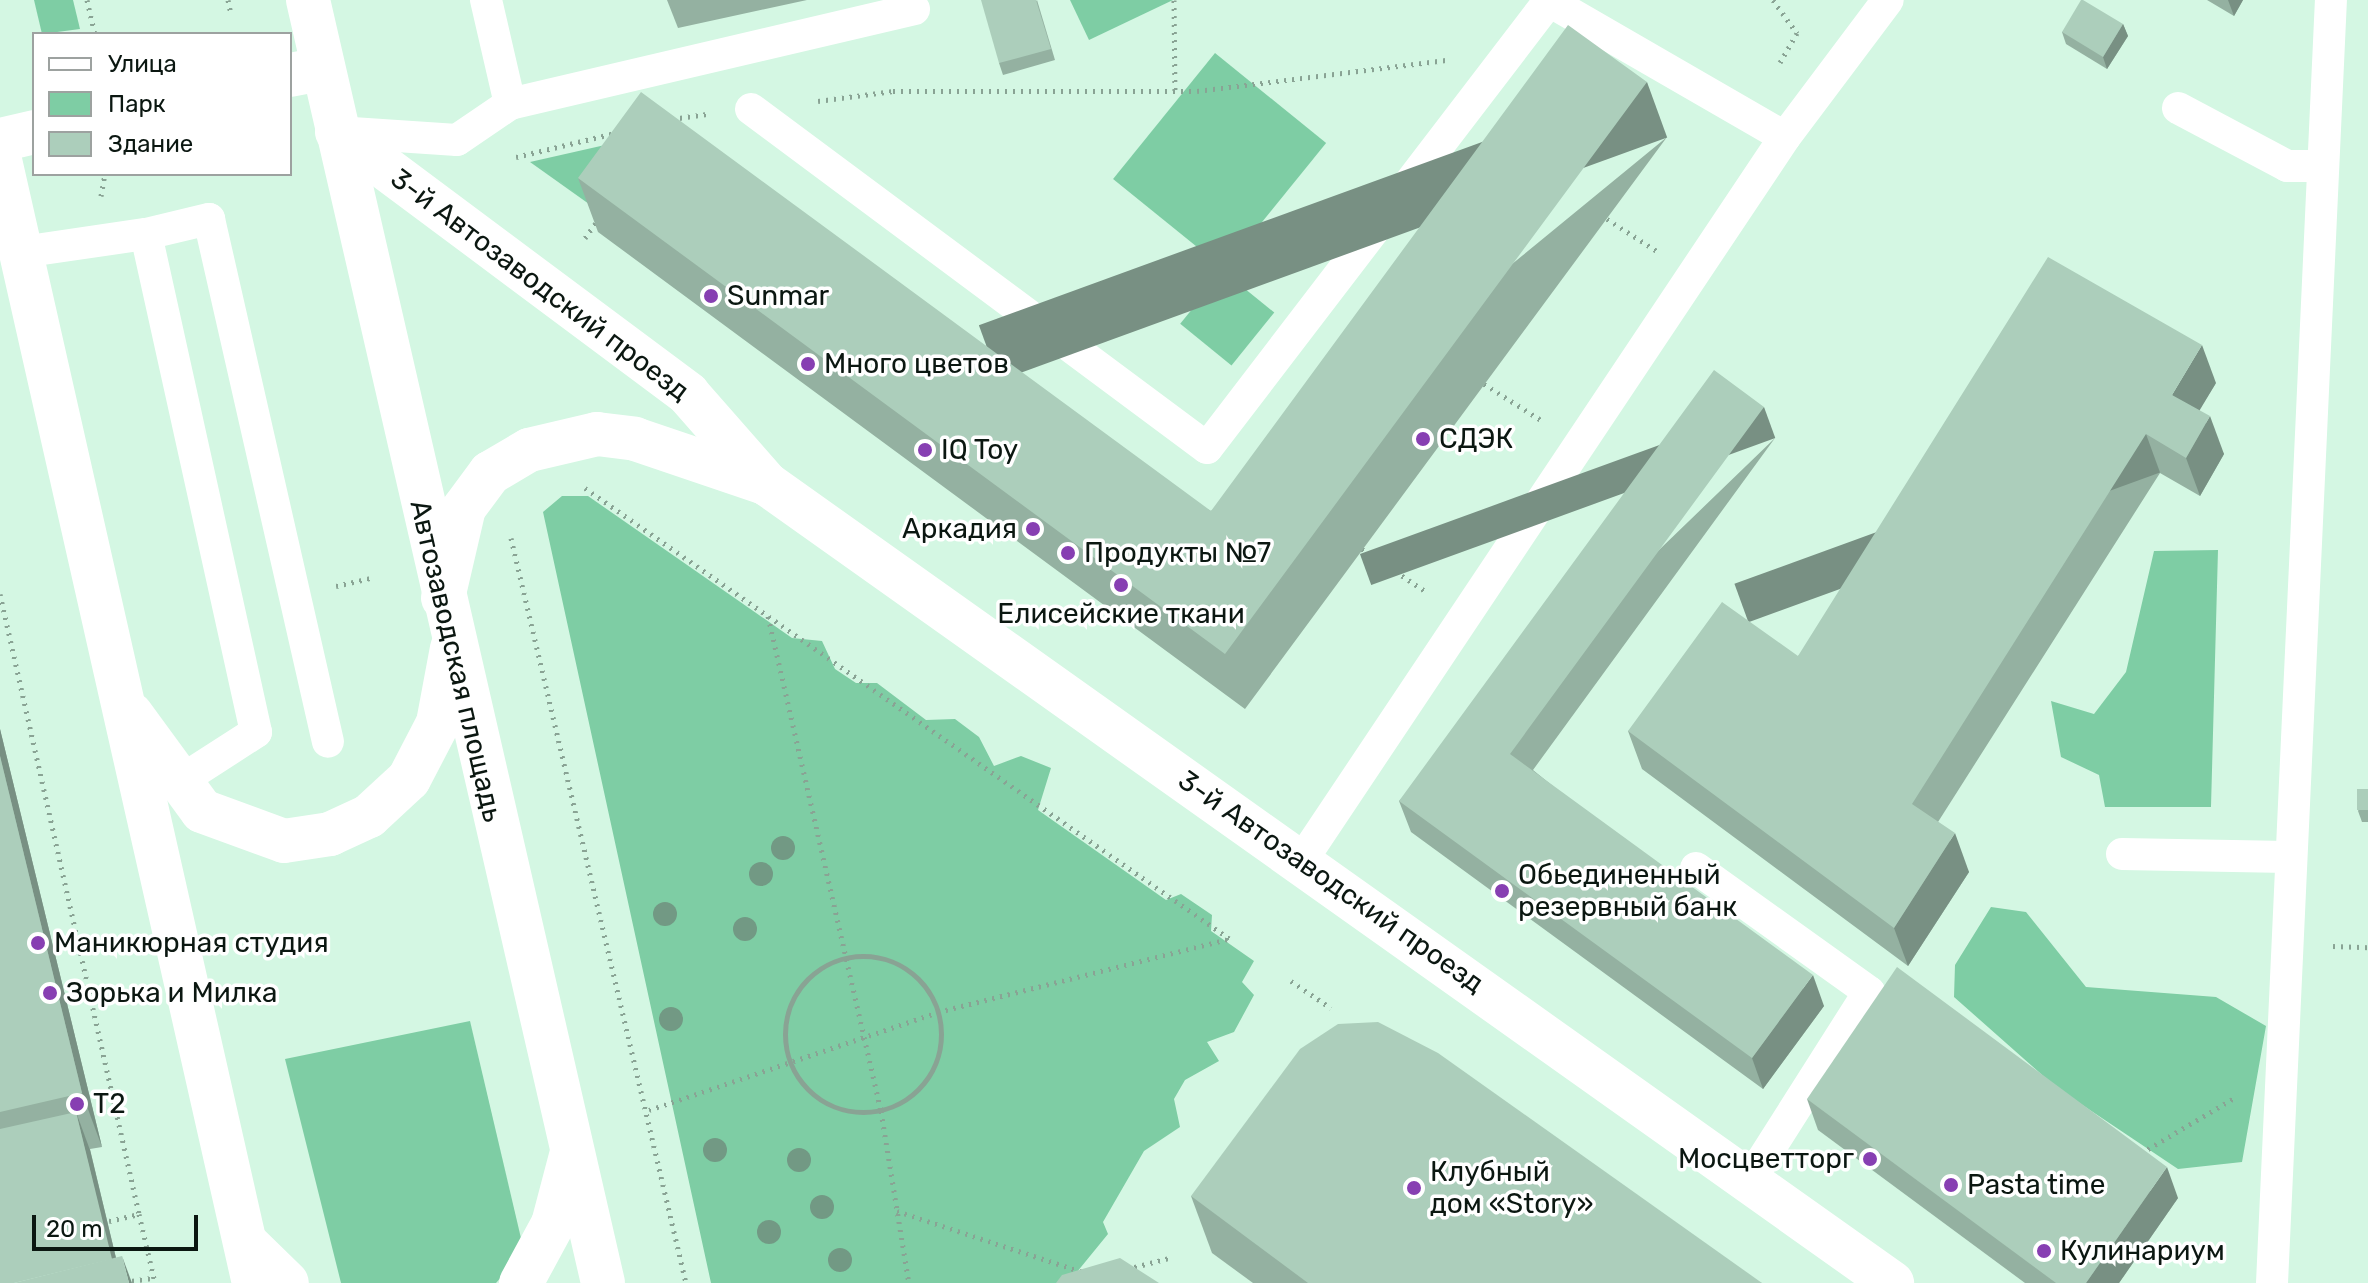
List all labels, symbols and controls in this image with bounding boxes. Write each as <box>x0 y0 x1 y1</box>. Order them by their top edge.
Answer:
legend <box>32 32 292 176</box>
text: Улица <box>108 50 177 78</box>
text: Парк <box>108 90 166 118</box>
text: Здание <box>108 130 193 158</box>
street label: 3-й Автозаводский проезд <box>384 162 696 408</box>
place label: Sunmar <box>727 279 829 313</box>
marker: Sunmar <box>702 287 720 305</box>
place label: Много цветов <box>824 347 1009 381</box>
marker: Много цветов <box>799 355 817 373</box>
place label: СДЭК <box>1439 422 1513 456</box>
marker: СДЭК <box>1414 430 1432 448</box>
place label: IQ Toy <box>941 433 1019 467</box>
marker: IQ Toy <box>916 441 934 459</box>
street label: Автозаводская площадь <box>403 497 509 825</box>
place label: Аркадия <box>902 512 1017 546</box>
marker: Аркадия <box>1024 520 1042 538</box>
place label: Продукты №7 <box>1084 536 1271 570</box>
marker: Продукты №7 <box>1059 544 1077 562</box>
marker: Елисейские ткани <box>1112 576 1130 594</box>
place label: Елисейские ткани <box>997 597 1245 631</box>
street label: 3-й Автозаводский проезд <box>1172 764 1490 1000</box>
place label: Обьединенный резервный банк <box>1518 858 1737 924</box>
marker: Обьединенный резервный банк <box>1493 882 1511 900</box>
place label: Маникюрная студия <box>54 926 329 960</box>
marker: Маникюрная студия <box>29 934 47 952</box>
place label: Зорька и Милка <box>66 976 277 1010</box>
marker: Зорька и Милка <box>41 984 59 1002</box>
place label: T2 <box>93 1087 126 1121</box>
marker: T2 <box>68 1095 86 1113</box>
place label: Мосцветторг <box>1678 1142 1854 1176</box>
marker: Мосцветторг <box>1861 1150 1879 1168</box>
place label: Клубный дом «Story» <box>1430 1155 1593 1221</box>
place label: Pasta time <box>1967 1168 2106 1202</box>
marker: Pasta time <box>1942 1176 1960 1194</box>
marker: Клубный дом «Story» <box>1405 1179 1423 1197</box>
scale bar <box>36 1199 202 1249</box>
text: 20 m <box>46 1215 103 1243</box>
place label: Кулинариум <box>2060 1234 2225 1268</box>
marker: Кулинариум <box>2035 1242 2053 1260</box>

